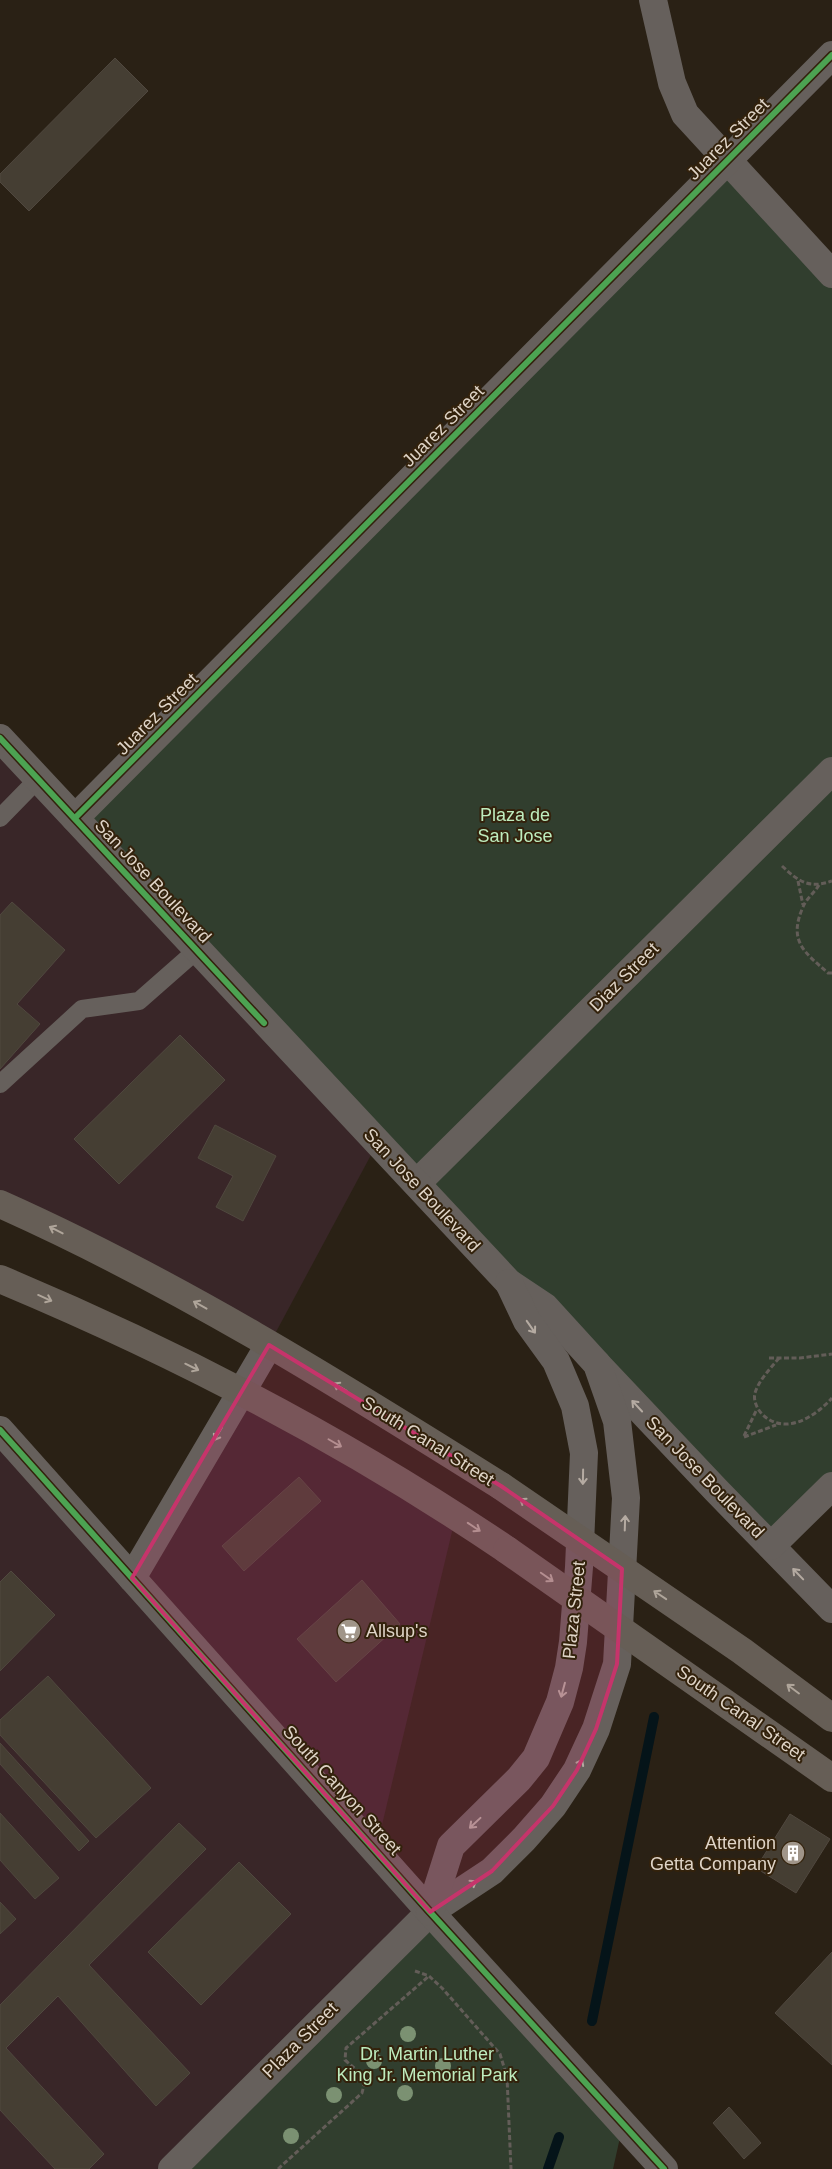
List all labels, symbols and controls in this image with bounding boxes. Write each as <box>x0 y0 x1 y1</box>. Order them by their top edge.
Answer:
street label: Juarez Street <box>683 94 773 184</box>
street label: Juarez Street <box>398 381 488 471</box>
street label: Juarez Street <box>112 669 202 759</box>
park label: Plaza de San Jose <box>477 805 553 846</box>
street label: San Jose Boulevard <box>91 815 215 947</box>
street label: Diaz Street <box>585 938 663 1016</box>
street label: San Jose Boulevard <box>360 1124 484 1256</box>
one-way arrow <box>48 1225 63 1235</box>
one-way arrow <box>37 1294 52 1304</box>
one-way arrow <box>192 1300 207 1310</box>
one-way arrow <box>526 1319 536 1333</box>
one-way arrow <box>184 1362 199 1372</box>
one-way arrow <box>334 1381 348 1391</box>
street label: South Canal Street <box>358 1392 498 1490</box>
one-way arrow <box>631 1400 643 1413</box>
street label: San Jose Boulevard <box>642 1412 768 1542</box>
one-way arrow <box>213 1426 223 1440</box>
one-way arrow <box>328 1438 342 1448</box>
one-way arrow <box>579 1468 588 1484</box>
one-way arrow <box>519 1498 533 1508</box>
one-way arrow <box>620 1516 630 1532</box>
one-way arrow <box>467 1522 481 1532</box>
street label: Plaza Street <box>559 1560 589 1660</box>
one-way arrow <box>792 1568 804 1580</box>
one-way arrow <box>540 1572 554 1582</box>
one-way arrow <box>653 1590 667 1600</box>
supermarket icon: Allsup's <box>336 1618 362 1644</box>
place label: Allsup's <box>366 1621 427 1641</box>
street label: South Canal Street <box>673 1661 809 1765</box>
one-way arrow <box>558 1682 567 1698</box>
one-way arrow <box>786 1684 800 1694</box>
street label: South Canyon Street <box>279 1721 405 1859</box>
one-way arrow <box>575 1759 584 1774</box>
one-way arrow <box>469 1817 482 1829</box>
place label: Attention Getta Company <box>650 1833 776 1874</box>
building icon: Attention Getta Company <box>780 1840 806 1866</box>
one-way arrow <box>463 1880 477 1890</box>
street label: Plaza Street <box>258 1998 342 2082</box>
park label: Dr. Martin Luther King Jr. Memorial Park <box>336 2044 519 2085</box>

